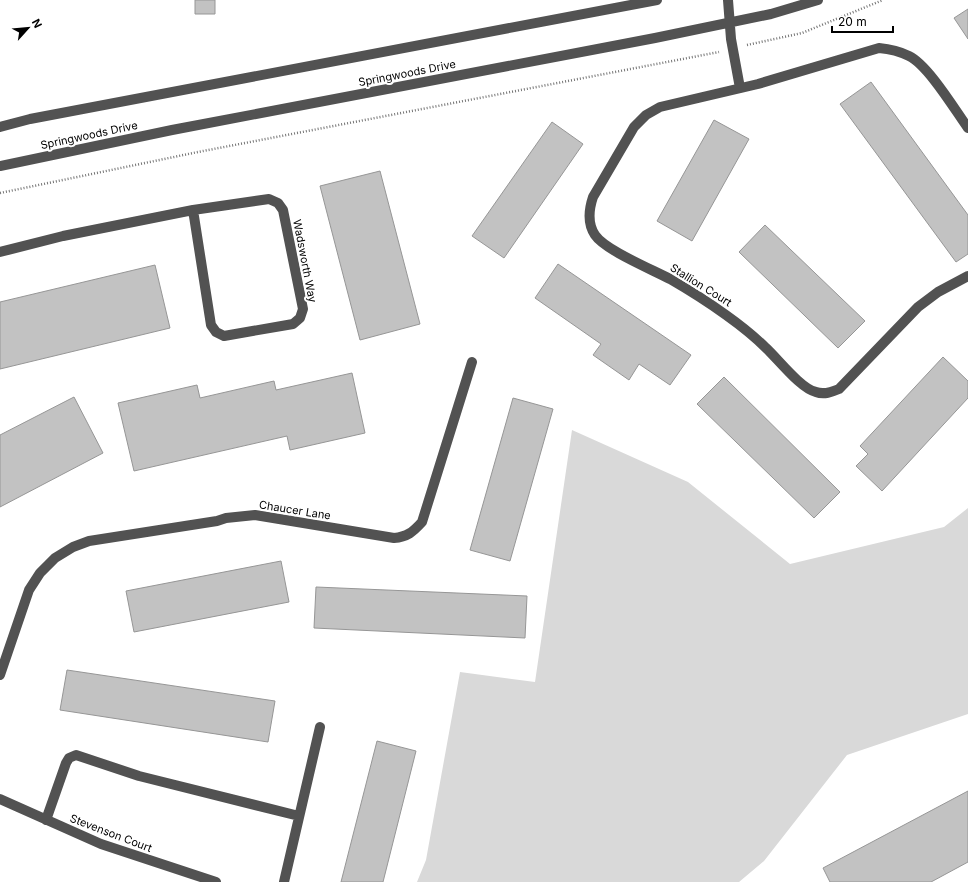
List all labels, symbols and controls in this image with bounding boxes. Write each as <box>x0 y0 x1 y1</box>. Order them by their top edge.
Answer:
north arrow <box>8 8 48 48</box>
scale bar <box>832 8 893 34</box>
text: 20 m <box>838 14 867 29</box>
text: N <box>29 17 45 30</box>
street label: Springwoods Drive <box>357 57 457 89</box>
street label: Springwoods Drive <box>39 118 139 152</box>
street label: Wadsworth Way <box>290 218 320 304</box>
street label: Stallion Court <box>668 260 735 310</box>
street label: Chaucer Lane <box>258 497 332 523</box>
street label: Stevenson Court <box>68 811 154 855</box>

